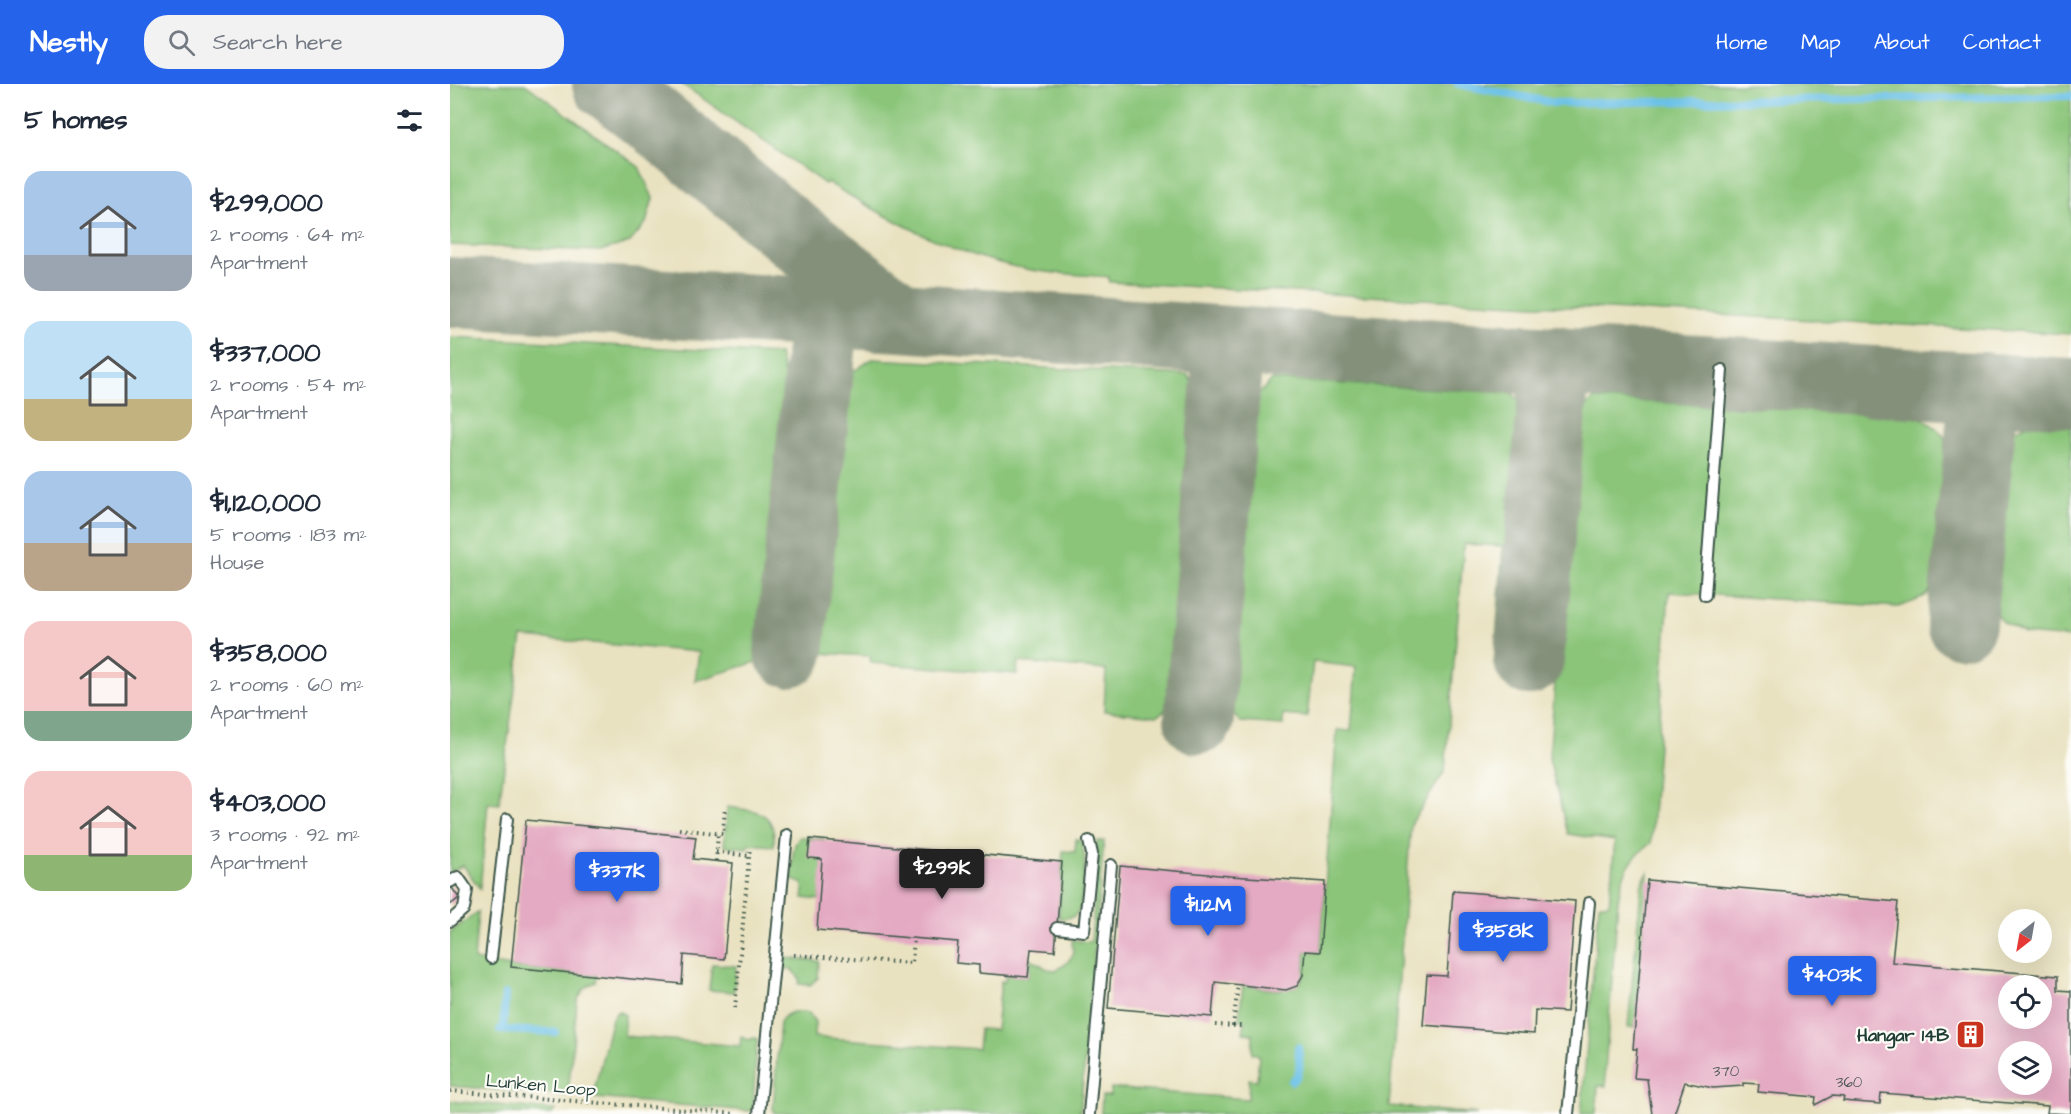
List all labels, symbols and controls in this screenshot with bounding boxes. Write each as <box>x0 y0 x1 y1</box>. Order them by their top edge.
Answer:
search box <box>144 15 564 69</box>
text: Nestly <box>30 23 108 62</box>
icon: search <box>165 26 198 59</box>
text: Search here <box>213 27 343 58</box>
text: Home <box>1716 28 1768 57</box>
text: Map <box>1801 28 1841 57</box>
text: About <box>1874 28 1930 57</box>
text: Contact <box>1963 28 2041 57</box>
text: 5 homes <box>24 102 128 138</box>
icon: filters <box>393 104 426 137</box>
text: $299,000 <box>210 185 323 221</box>
icon: home <box>72 195 144 267</box>
text: 2 rooms · 64 m² <box>210 221 365 249</box>
text: Apartment <box>210 249 308 277</box>
text: $337,000 <box>210 335 321 371</box>
icon: home <box>72 345 144 417</box>
text: 2 rooms · 54 m² <box>210 371 366 399</box>
text: Apartment <box>210 399 308 427</box>
text: $1,120,000 <box>210 485 321 521</box>
icon: home <box>72 495 144 567</box>
text: 5 rooms · 183 m² <box>210 521 367 549</box>
text: House <box>210 549 264 577</box>
text: $358,000 <box>210 635 327 671</box>
icon: home <box>72 645 144 717</box>
text: 2 rooms · 60 m² <box>210 671 364 699</box>
text: Apartment <box>210 699 308 727</box>
text: $403,000 <box>210 785 326 821</box>
icon: home <box>72 795 144 867</box>
text: 3 rooms · 92 m² <box>210 821 360 849</box>
text: Apartment <box>210 849 308 877</box>
pin: $299K <box>900 849 984 900</box>
pin: $337K <box>575 852 659 903</box>
text: $299K <box>913 854 971 882</box>
text: $337K <box>589 857 645 885</box>
pin: $1.12M <box>1159 886 1257 937</box>
text: $1.12M <box>1184 891 1232 919</box>
north arrow <box>1998 909 2052 963</box>
map controls <box>1998 909 2052 1095</box>
pin: $358K <box>1461 912 1545 963</box>
text: $358K <box>1473 917 1533 945</box>
pin: $403K <box>1790 956 1874 1007</box>
text: $403K <box>1802 961 1862 989</box>
button: locate <box>1998 975 2052 1029</box>
building icon: Hangar 14B <box>1954 1019 1986 1051</box>
place label: Hangar 14B <box>1857 1023 1949 1049</box>
button: layers <box>1998 1041 2052 1095</box>
house number: 370 <box>1713 1061 1740 1082</box>
street label: Lunken Loop <box>485 1068 597 1103</box>
house number: 360 <box>1836 1072 1863 1093</box>

